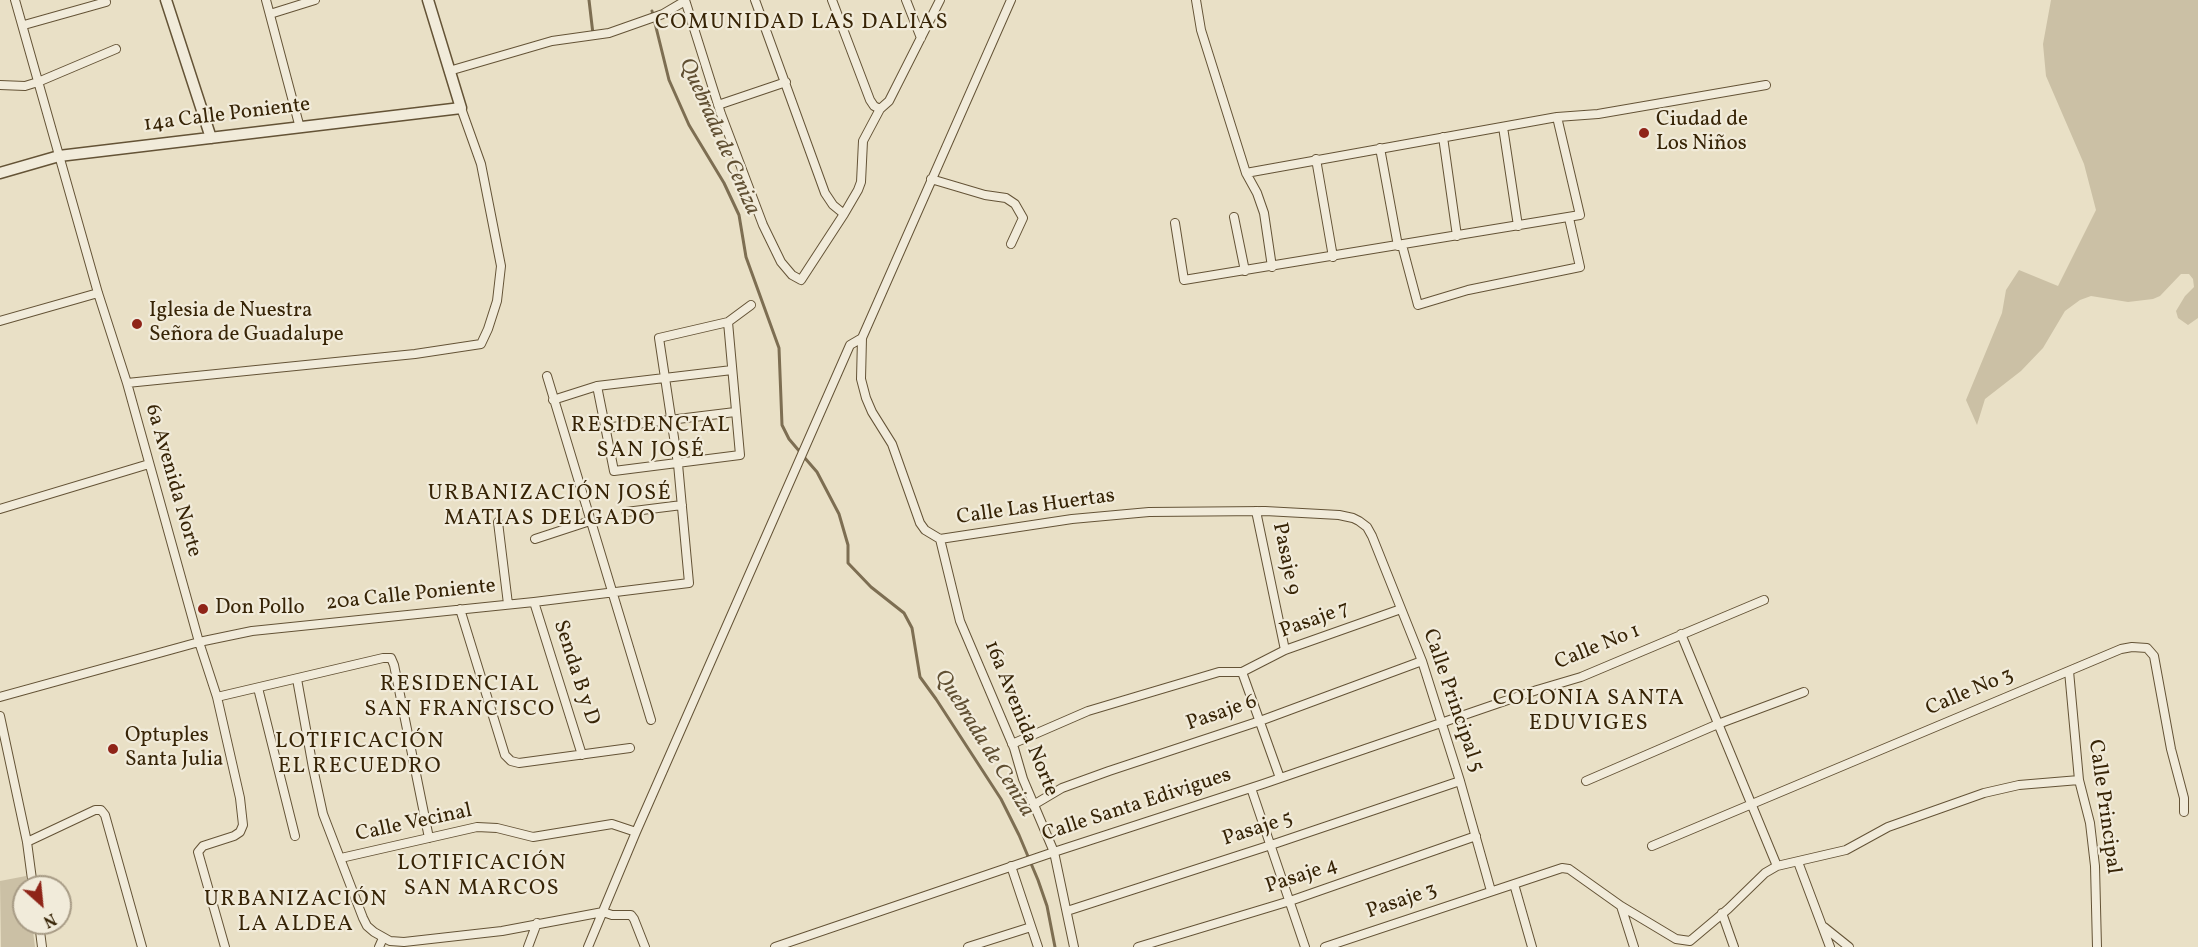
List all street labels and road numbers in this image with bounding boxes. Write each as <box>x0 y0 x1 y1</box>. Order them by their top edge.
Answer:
street label: 14a Calle Poniente <box>142 93 312 139</box>
street label: 6a Avenida Norte <box>138 402 206 560</box>
street label: Calle Las Huertas <box>955 484 1117 532</box>
street label: Pasaje 9 <box>1265 521 1305 597</box>
street label: 20a Calle Poniente <box>325 575 497 617</box>
street label: Pasaje 7 <box>1277 597 1353 645</box>
street label: Senda B y D <box>546 617 604 729</box>
street label: Calle No 1 <box>1552 619 1644 677</box>
street label: Calle Principal 5 <box>1416 626 1488 776</box>
street label: 16a Avenida Norte <box>977 637 1063 801</box>
street label: Calle No 3 <box>1922 663 2018 723</box>
street label: Pasaje 6 <box>1183 690 1261 738</box>
street label: Calle Principal <box>2081 738 2125 876</box>
street label: Calle Santa Edivigues <box>1039 764 1235 848</box>
street label: Calle Vecinal <box>354 799 474 849</box>
street label: Pasaje 5 <box>1220 807 1296 853</box>
street label: Pasaje 4 <box>1263 853 1341 901</box>
street label: Pasaje 3 <box>1363 878 1441 926</box>

